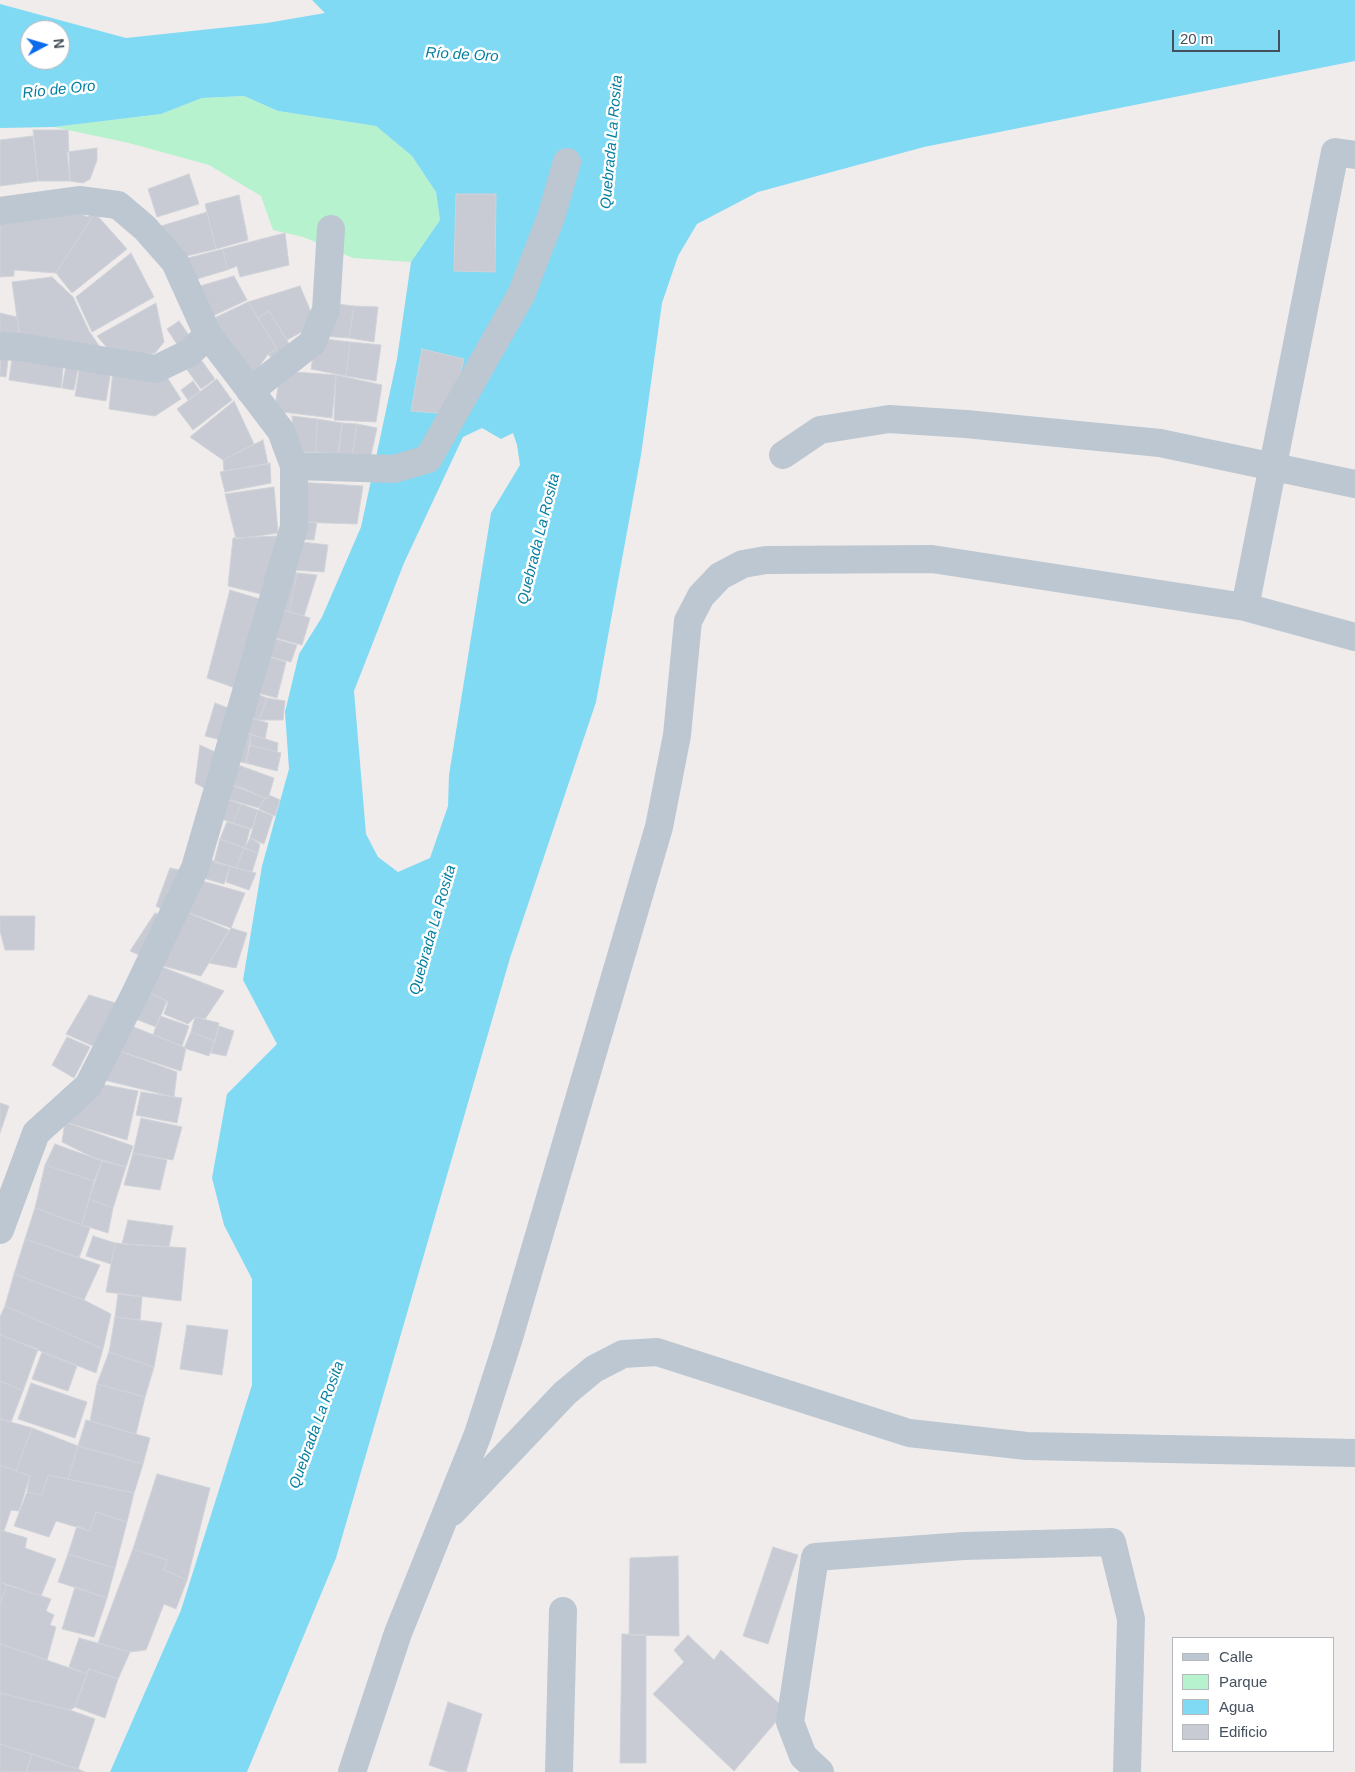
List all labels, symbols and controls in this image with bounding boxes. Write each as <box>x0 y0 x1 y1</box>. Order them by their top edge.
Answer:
north arrow <box>20 20 70 70</box>
scale bar <box>1175 20 1282 52</box>
text: 20 m <box>1180 30 1213 47</box>
text: N <box>50 38 67 49</box>
water label: Río de Oro <box>425 44 499 66</box>
water label: Quebrada La Rosita <box>597 74 627 210</box>
water label: Río de Oro <box>22 77 96 103</box>
water label: Quebrada La Rosita <box>514 472 564 606</box>
water label: Quebrada La Rosita <box>406 863 460 997</box>
water label: Quebrada La Rosita <box>286 1359 348 1491</box>
legend <box>1172 1637 1335 1752</box>
text: Calle <box>1219 1648 1253 1665</box>
text: Parque <box>1219 1673 1267 1690</box>
text: Agua <box>1219 1698 1254 1715</box>
text: Edificio <box>1219 1723 1267 1740</box>

